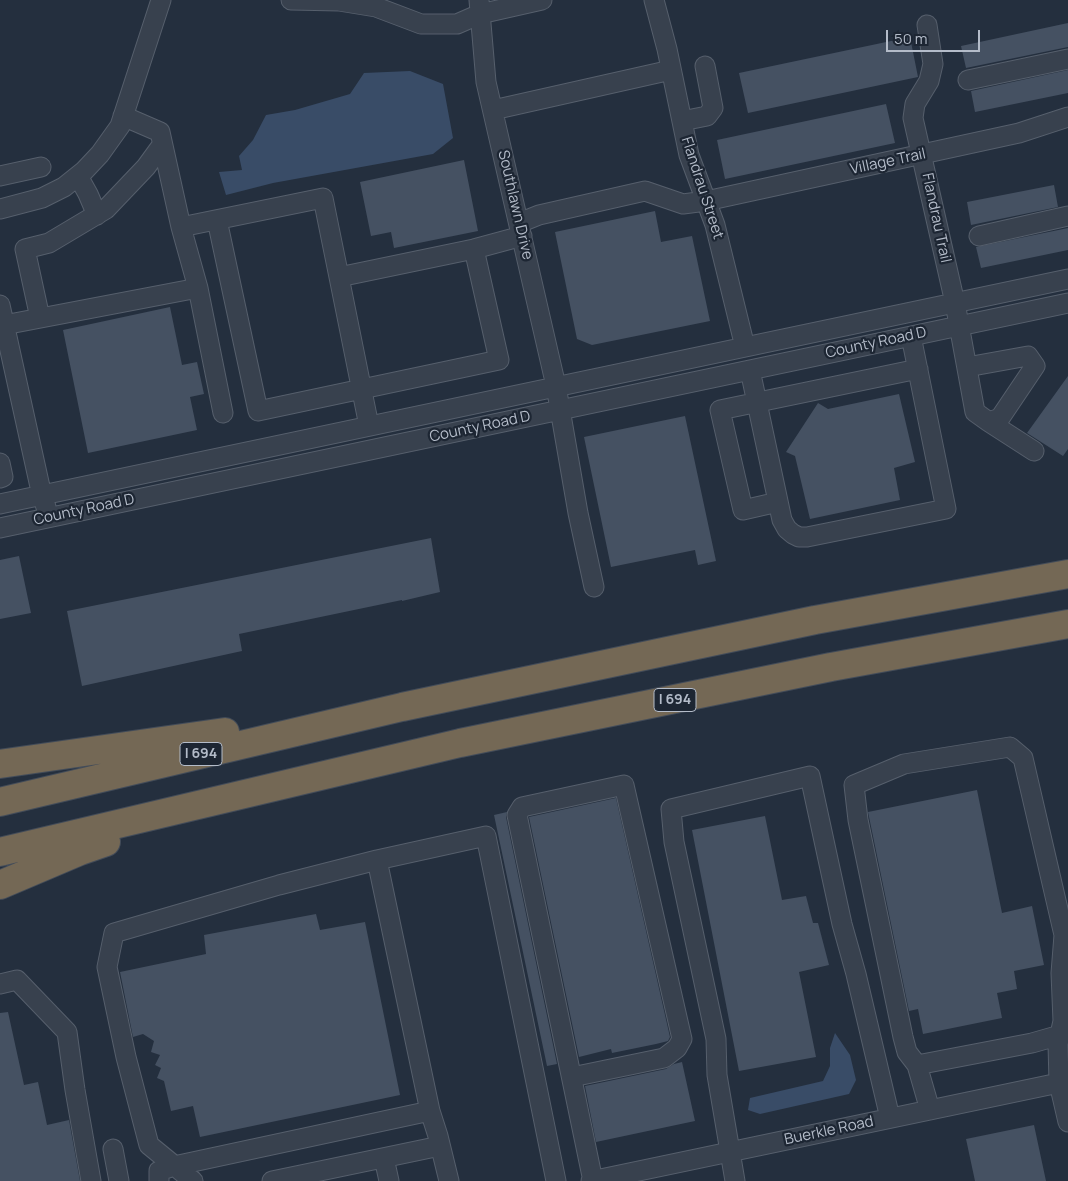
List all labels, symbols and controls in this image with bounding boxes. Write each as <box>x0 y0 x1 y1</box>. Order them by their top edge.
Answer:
scale bar <box>888 20 982 52</box>
text: 50 m <box>894 28 928 49</box>
street label: Flandrau Street <box>677 135 727 241</box>
street label: Village Trail <box>849 145 927 179</box>
street label: Southlawn Drive <box>494 148 536 262</box>
street label: Flandrau Trail <box>918 172 954 264</box>
street label: County Road D <box>824 324 928 362</box>
street label: County Road D <box>428 408 532 446</box>
street label: County Road D <box>32 491 136 529</box>
road number: I 694 <box>654 688 696 712</box>
road number: I 694 <box>180 742 222 766</box>
street label: Buerkle Road <box>783 1113 875 1149</box>

